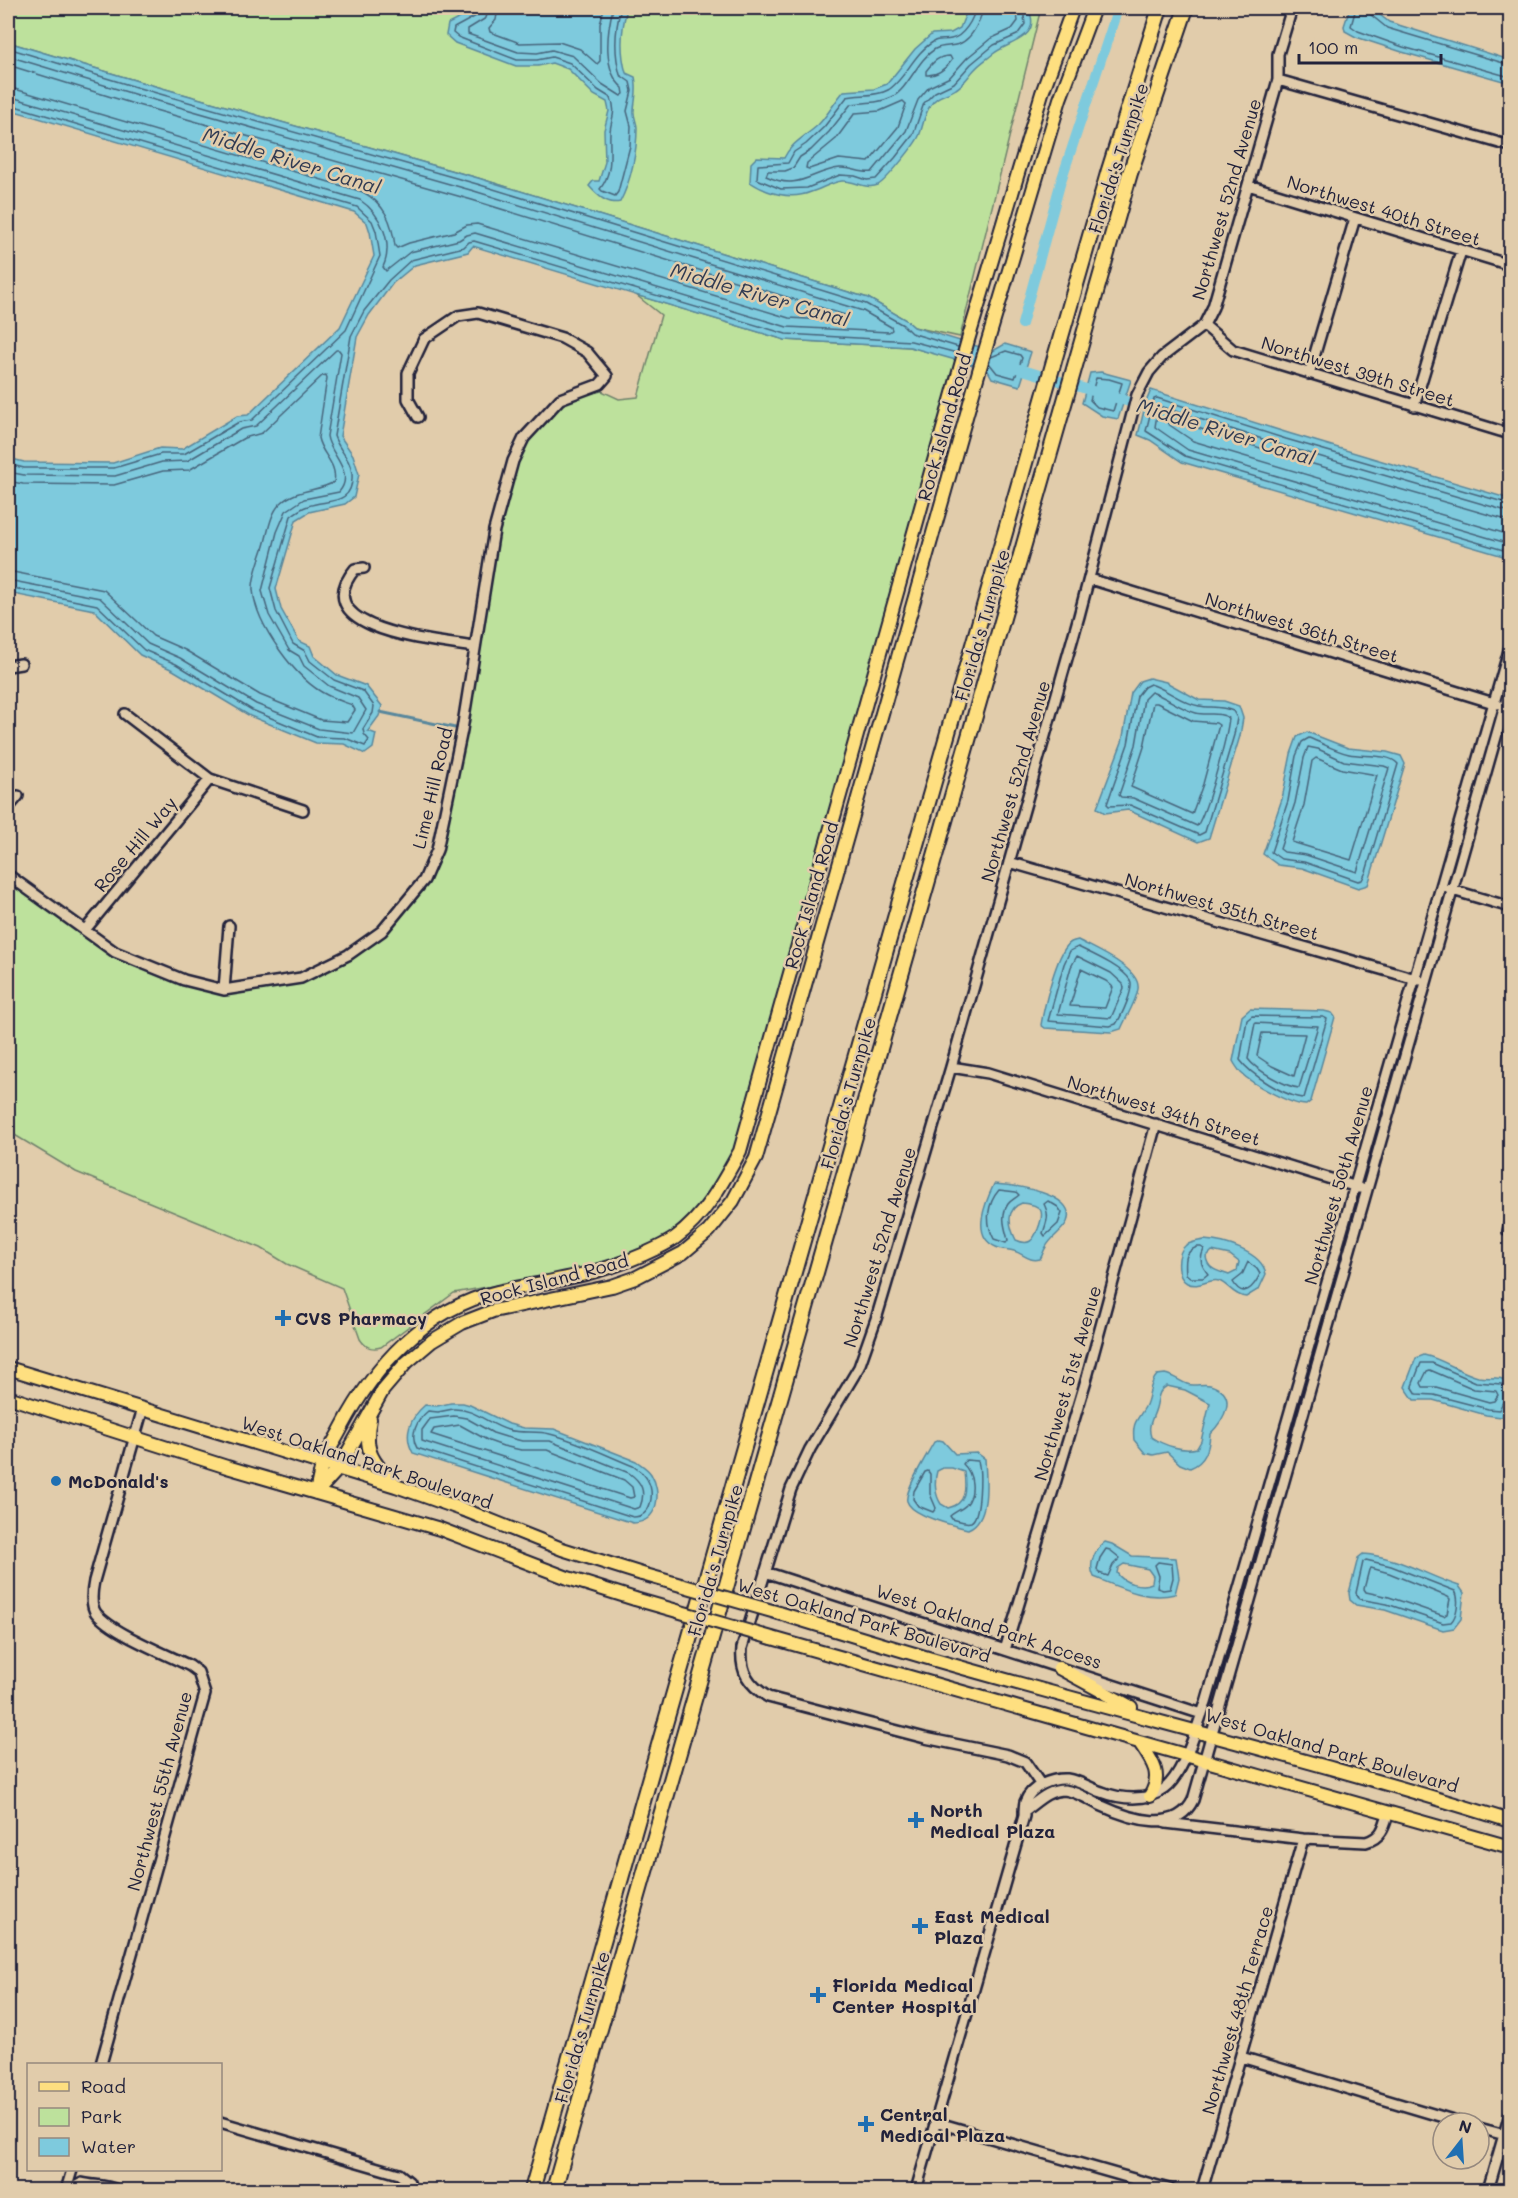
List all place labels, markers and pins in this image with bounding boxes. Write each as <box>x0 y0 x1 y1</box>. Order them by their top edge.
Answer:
place label: CVS Pharmacy <box>295 1306 427 1330</box>
marker: CVS Pharmacy <box>276 1311 290 1325</box>
place label: McDonald's <box>68 1469 169 1493</box>
marker: McDonald's <box>49 1474 63 1488</box>
place label: North Medical Plaza <box>930 1798 1055 1843</box>
marker: North Medical Plaza <box>907 1811 925 1829</box>
place label: East Medical Plaza <box>934 1904 1050 1949</box>
marker: East Medical Plaza <box>911 1917 929 1935</box>
place label: Florida Medical Center Hospital <box>832 1973 977 2018</box>
marker: Florida Medical Center Hospital <box>809 1986 827 2004</box>
place label: Central Medical Plaza <box>880 2102 1005 2147</box>
marker: Central Medical Plaza <box>857 2115 875 2133</box>

